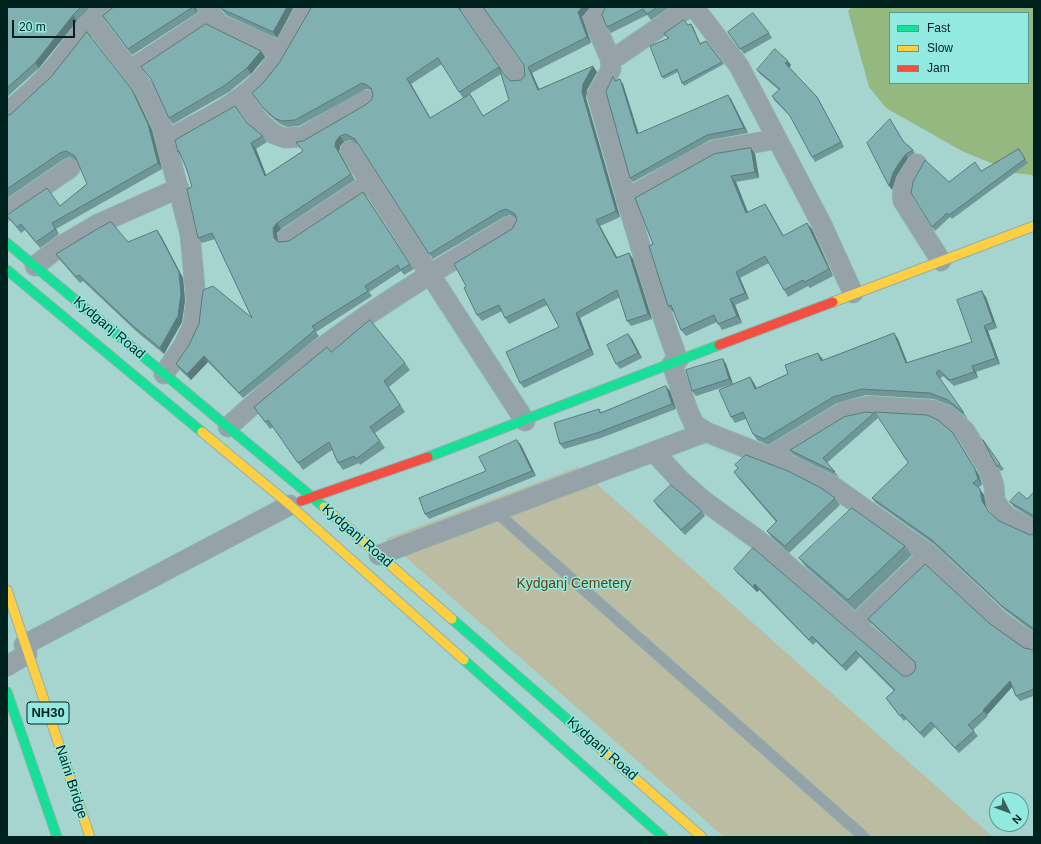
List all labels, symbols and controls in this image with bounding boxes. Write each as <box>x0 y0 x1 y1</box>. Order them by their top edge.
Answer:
scale bar <box>14 12 77 38</box>
legend <box>889 12 1029 84</box>
text: 20 m <box>19 20 46 34</box>
text: Fast <box>927 21 950 35</box>
text: Slow <box>927 41 953 55</box>
text: Jam <box>927 61 950 75</box>
street label: Kydganj Road <box>70 293 148 363</box>
street label: Kydganj Road <box>318 501 396 571</box>
park label: Kydganj Cemetery <box>516 576 632 592</box>
road number: NH30 <box>27 702 69 724</box>
street label: Kydganj Road <box>563 714 641 784</box>
street label: Naini Bridge <box>51 743 91 821</box>
north arrow <box>989 792 1029 832</box>
text: N <box>1010 812 1024 826</box>

